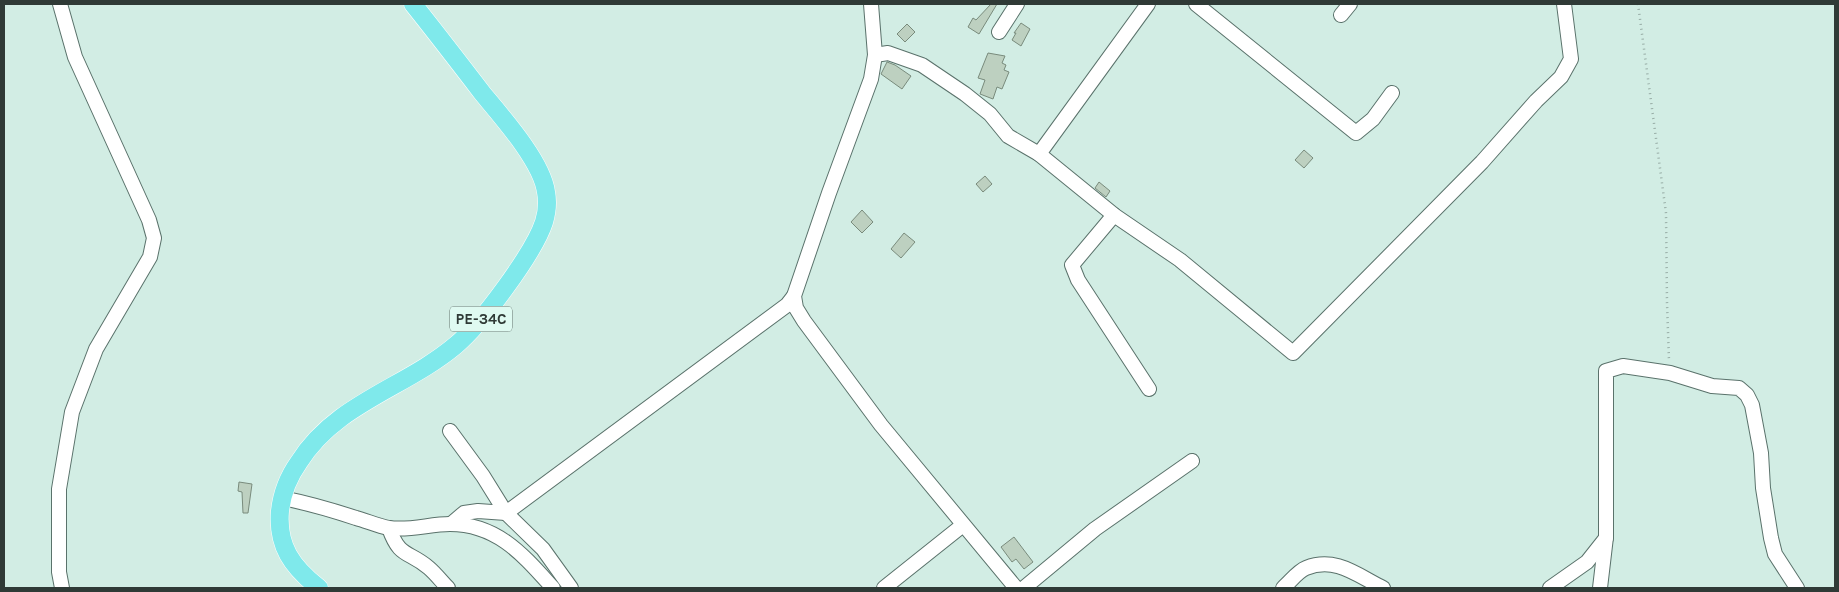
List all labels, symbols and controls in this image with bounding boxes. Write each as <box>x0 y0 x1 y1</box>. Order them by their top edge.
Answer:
road number: PE-34C <box>450 306 512 332</box>

